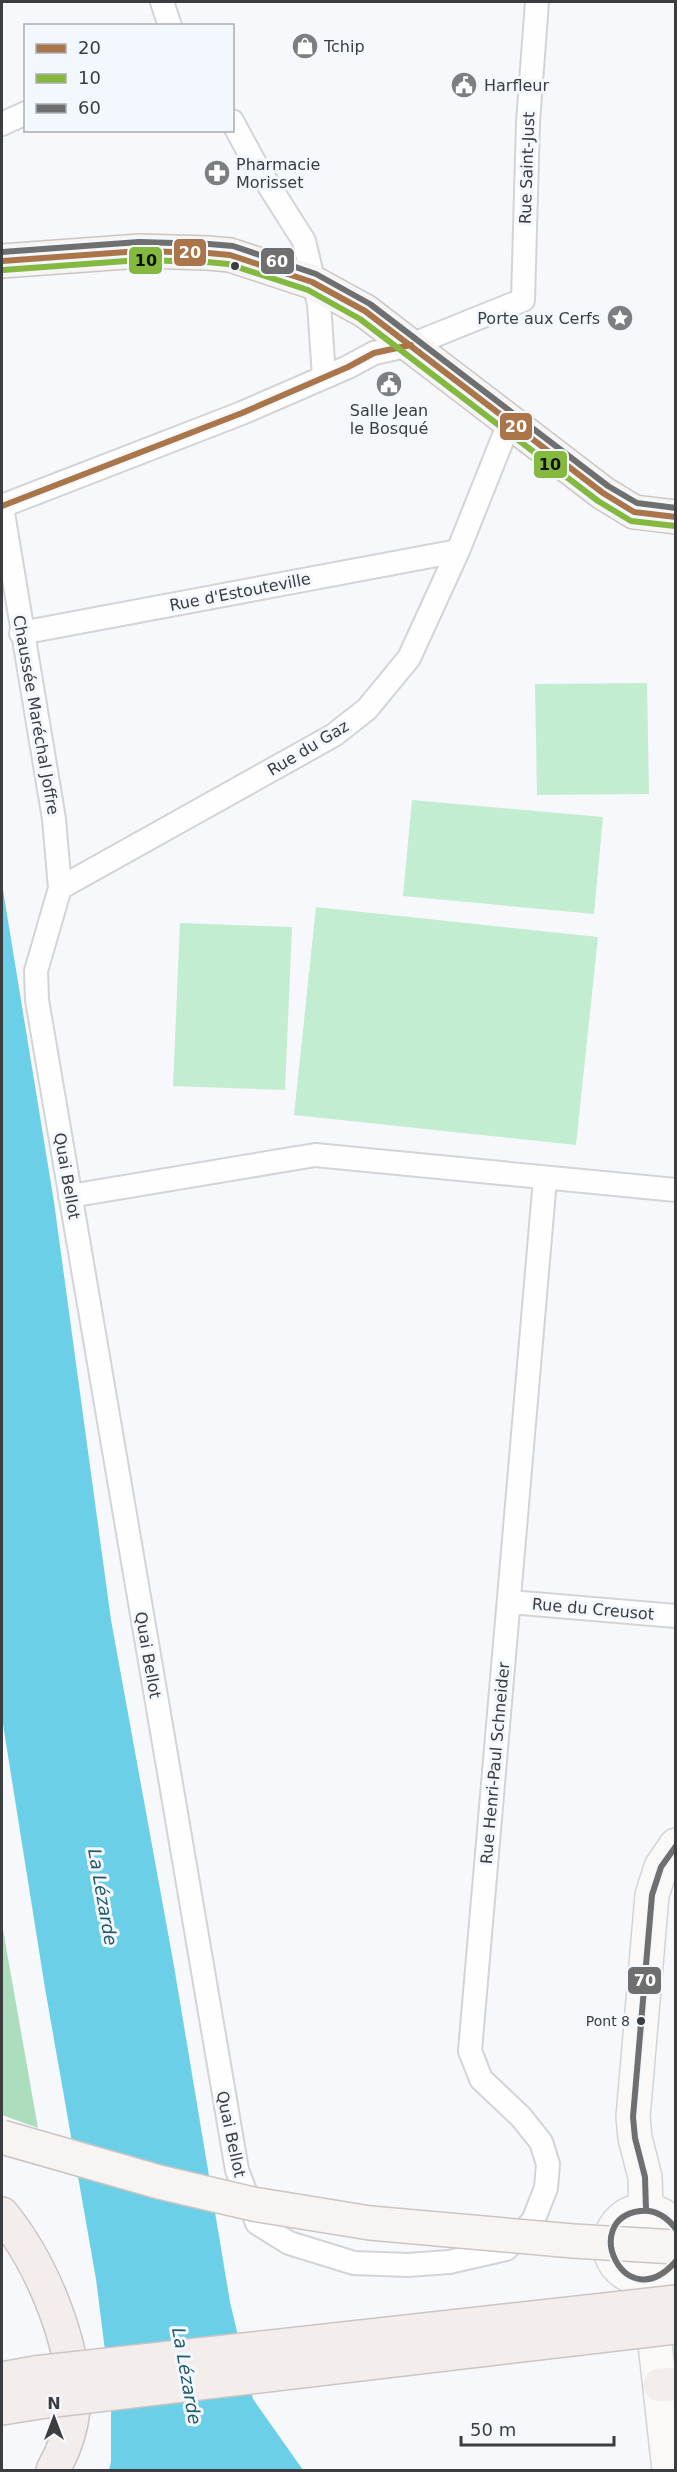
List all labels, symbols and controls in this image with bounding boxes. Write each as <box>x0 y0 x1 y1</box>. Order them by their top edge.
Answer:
legend <box>24 24 234 132</box>
shop icon: Tchip <box>290 31 320 61</box>
text: 20 <box>78 37 101 58</box>
place label: Tchip <box>323 37 365 56</box>
text: 10 <box>78 67 101 88</box>
public building icon: Harfleur <box>449 70 479 100</box>
place label: Harfleur <box>484 76 549 95</box>
text: 60 <box>78 97 101 118</box>
street label: Rue Saint-Just <box>516 111 538 225</box>
place label: Pharmacie Morisset <box>236 155 320 192</box>
pharmacy icon: Pharmacie Morisset <box>202 158 232 188</box>
line badge: 20 <box>173 238 207 267</box>
text: 20 <box>179 243 201 262</box>
line badge: 10 <box>128 246 163 275</box>
line badge: 60 <box>260 247 295 275</box>
text: 10 <box>135 251 157 270</box>
text: 60 <box>266 252 288 271</box>
unlabelled marker <box>229 260 241 272</box>
place icon: Porte aux Cerfs <box>605 303 635 333</box>
place label: Porte aux Cerfs <box>477 309 600 328</box>
public building icon: Salle Jean le Bosqué <box>374 369 404 399</box>
place label: Salle Jean le Bosqué <box>350 401 428 438</box>
line badge: 20 <box>499 412 533 441</box>
text: 20 <box>505 417 527 436</box>
line badge: 10 <box>533 450 568 479</box>
text: 10 <box>539 455 561 474</box>
street label: Rue d'Estouteville <box>168 569 312 615</box>
street label: Chaussée Maréchal Joffre <box>9 614 63 816</box>
street label: Rue du Gaz <box>264 716 352 780</box>
street label: Quai Bellot <box>50 1131 84 1221</box>
street label: Rue du Creusot <box>531 1594 655 1624</box>
street label: Quai Bellot <box>131 1610 165 1700</box>
street label: Rue Henri-Paul Schneider <box>477 1661 513 1865</box>
water label: La Lézarde <box>84 1847 122 1947</box>
line badge: 70 <box>627 1966 662 1995</box>
text: 70 <box>634 1971 656 1990</box>
place label: Pont 8 <box>586 2013 630 2029</box>
marker: Pont 8 <box>635 2015 647 2027</box>
street label: Quai Bellot <box>213 2089 249 2179</box>
water label: La Lézarde <box>168 2326 206 2426</box>
north arrow <box>24 2388 84 2448</box>
text: N <box>47 2394 61 2413</box>
scale bar <box>461 2409 614 2447</box>
text: 50 m <box>470 2419 516 2440</box>

